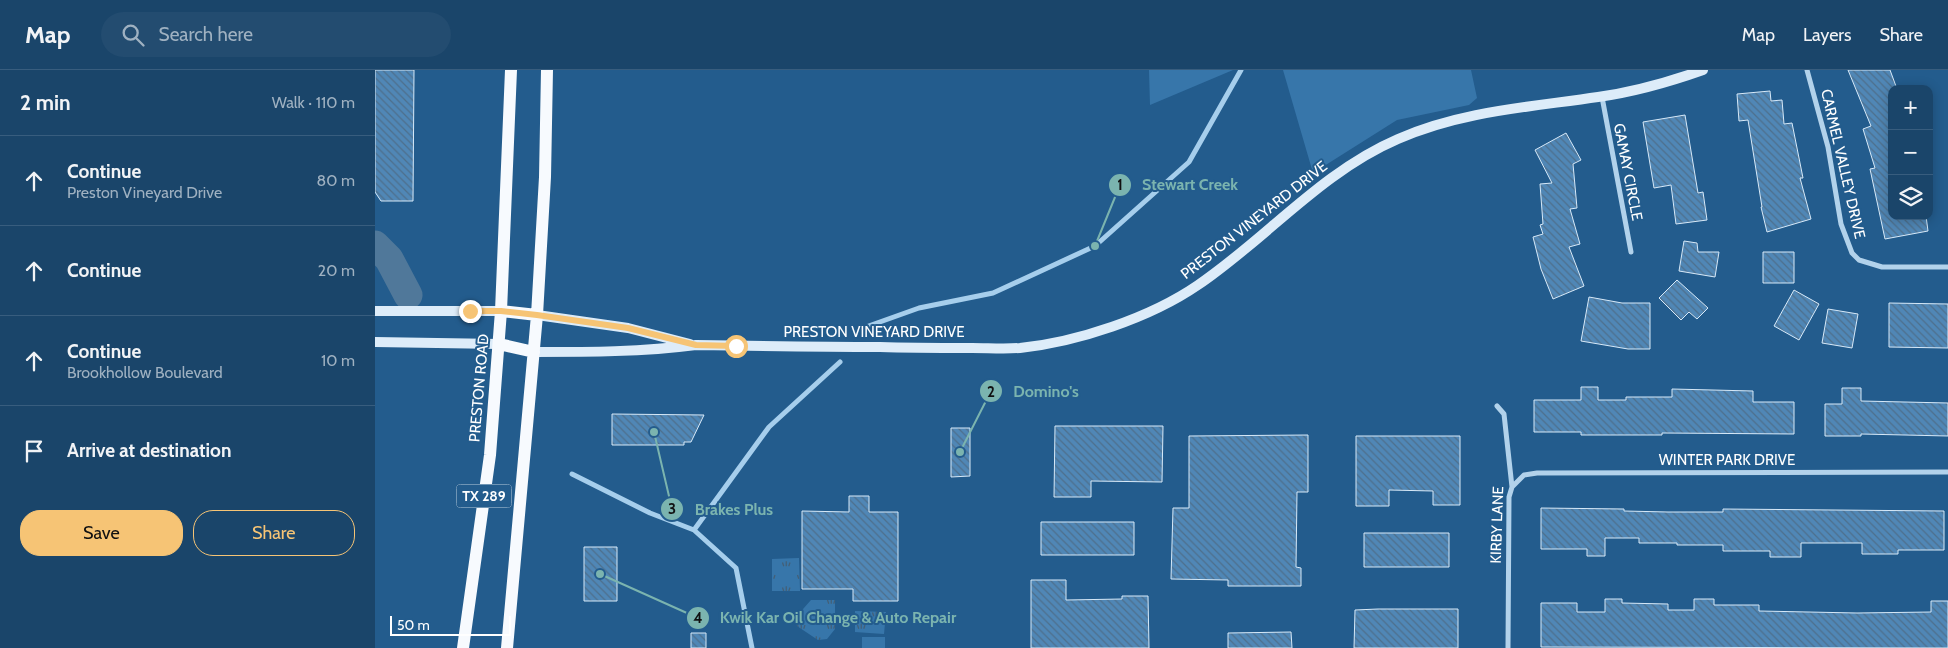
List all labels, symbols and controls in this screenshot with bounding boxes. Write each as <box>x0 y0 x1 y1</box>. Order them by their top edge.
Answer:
search box <box>101 12 451 57</box>
text: Map <box>25 20 71 49</box>
icon: search <box>119 21 147 49</box>
text: Search here <box>159 23 253 46</box>
text: Map <box>1742 24 1775 46</box>
text: Layers <box>1803 24 1852 46</box>
text: Share <box>1880 24 1923 46</box>
map controls <box>1888 85 1933 220</box>
button: + <box>1888 85 1933 130</box>
street label: CARMEL VALLEY DRIVE <box>1817 87 1869 241</box>
text: 2 min <box>20 90 71 115</box>
text: Walk · 110 m <box>272 93 355 112</box>
street label: GAMAY CIRCLE <box>1610 122 1646 222</box>
button: − <box>1888 130 1933 175</box>
street label: PRESTON VINEYARD DRIVE <box>1177 157 1331 283</box>
text: Continue <box>67 160 141 183</box>
icon: ahead <box>20 167 48 195</box>
callout: Stewart Creek <box>1107 169 1248 200</box>
text: 80 m <box>317 171 355 190</box>
text: Stewart Creek <box>1142 175 1238 194</box>
button: layers <box>1888 175 1933 220</box>
text: 1 <box>1117 176 1123 194</box>
text: Preston Vineyard Drive <box>67 183 222 202</box>
icon: ahead <box>20 257 48 285</box>
text: Continue <box>67 259 141 282</box>
text: 20 m <box>318 261 355 280</box>
route end <box>459 300 482 323</box>
street label: PRESTON VINEYARD DRIVE <box>783 323 965 341</box>
street label: PRESTON ROAD <box>465 333 493 443</box>
route start <box>725 335 748 358</box>
text: Continue <box>67 340 141 363</box>
icon: ahead <box>20 347 48 375</box>
text: 10 m <box>321 351 355 370</box>
text: Brookhollow Boulevard <box>67 363 223 382</box>
callout: Domino's <box>978 376 1089 407</box>
text: Domino's <box>1013 382 1079 401</box>
text: 2 <box>987 383 995 401</box>
icon: arrive <box>20 437 48 465</box>
text: Arrive at destination <box>67 439 231 462</box>
street label: WINTER PARK DRIVE <box>1659 451 1795 469</box>
road number: TX 289 <box>457 484 511 508</box>
street label: KIRBY LANE <box>1487 486 1507 564</box>
callout: Brakes Plus <box>659 494 783 525</box>
text: 3 <box>668 500 676 518</box>
text: Brakes Plus <box>695 500 773 519</box>
button: Save <box>20 510 183 556</box>
button: Share <box>193 510 355 556</box>
callout: Kwik Kar Oil Change & Auto Repair <box>685 602 967 633</box>
text: Kwik Kar Oil Change & Auto Repair <box>720 608 957 627</box>
text: 4 <box>693 609 703 627</box>
scale bar <box>390 613 511 636</box>
text: 50 m <box>397 616 430 634</box>

